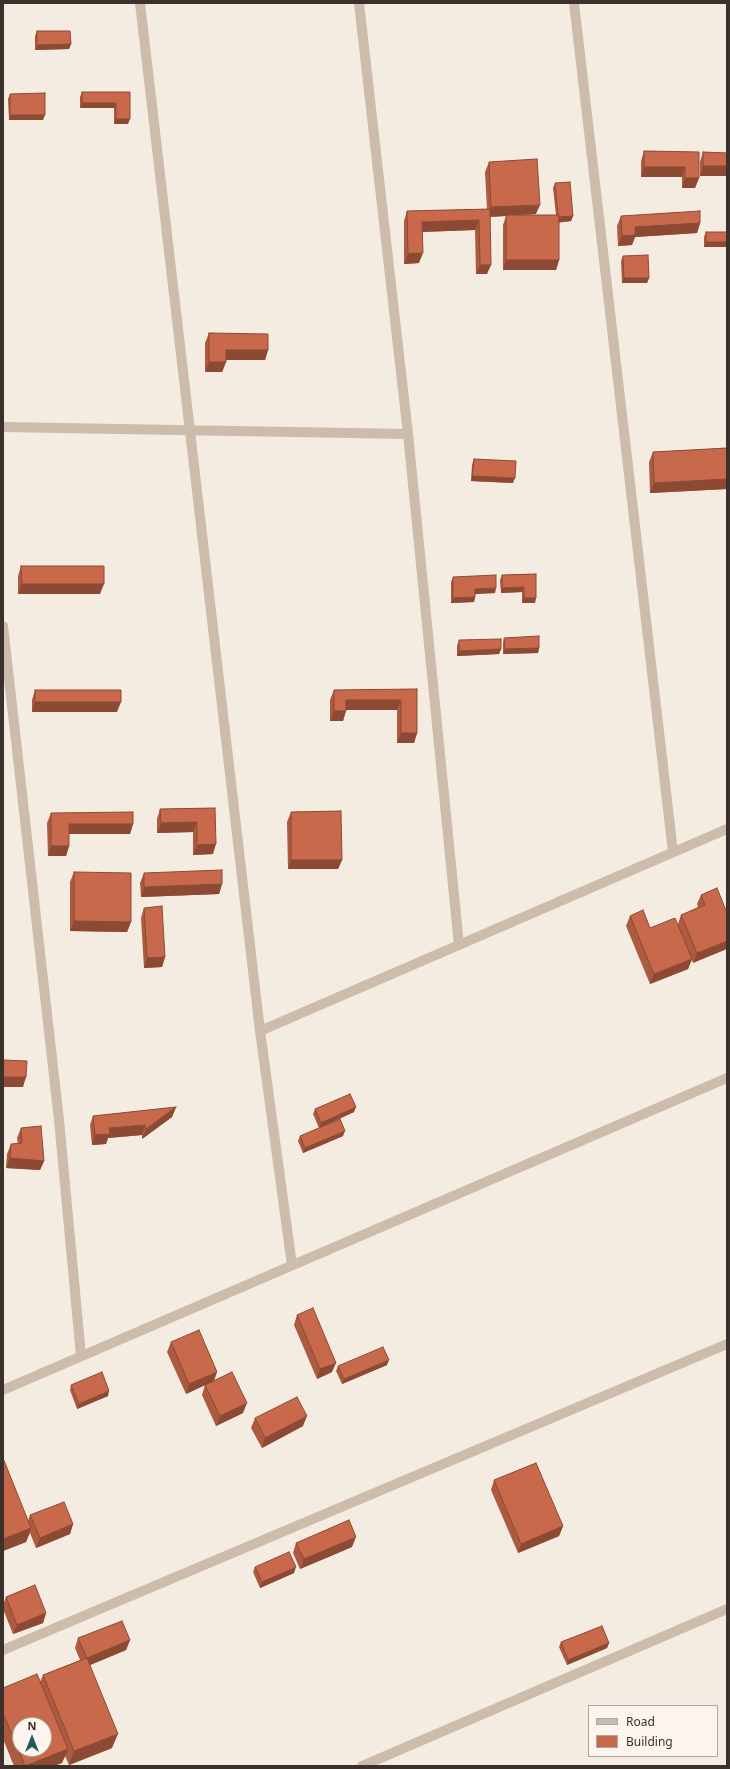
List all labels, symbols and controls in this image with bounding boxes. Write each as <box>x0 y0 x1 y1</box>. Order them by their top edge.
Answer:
legend <box>588 1705 718 1757</box>
text: Road <box>626 1713 655 1730</box>
north arrow <box>12 1717 52 1757</box>
text: N <box>28 1718 36 1733</box>
text: Building <box>626 1733 673 1750</box>

